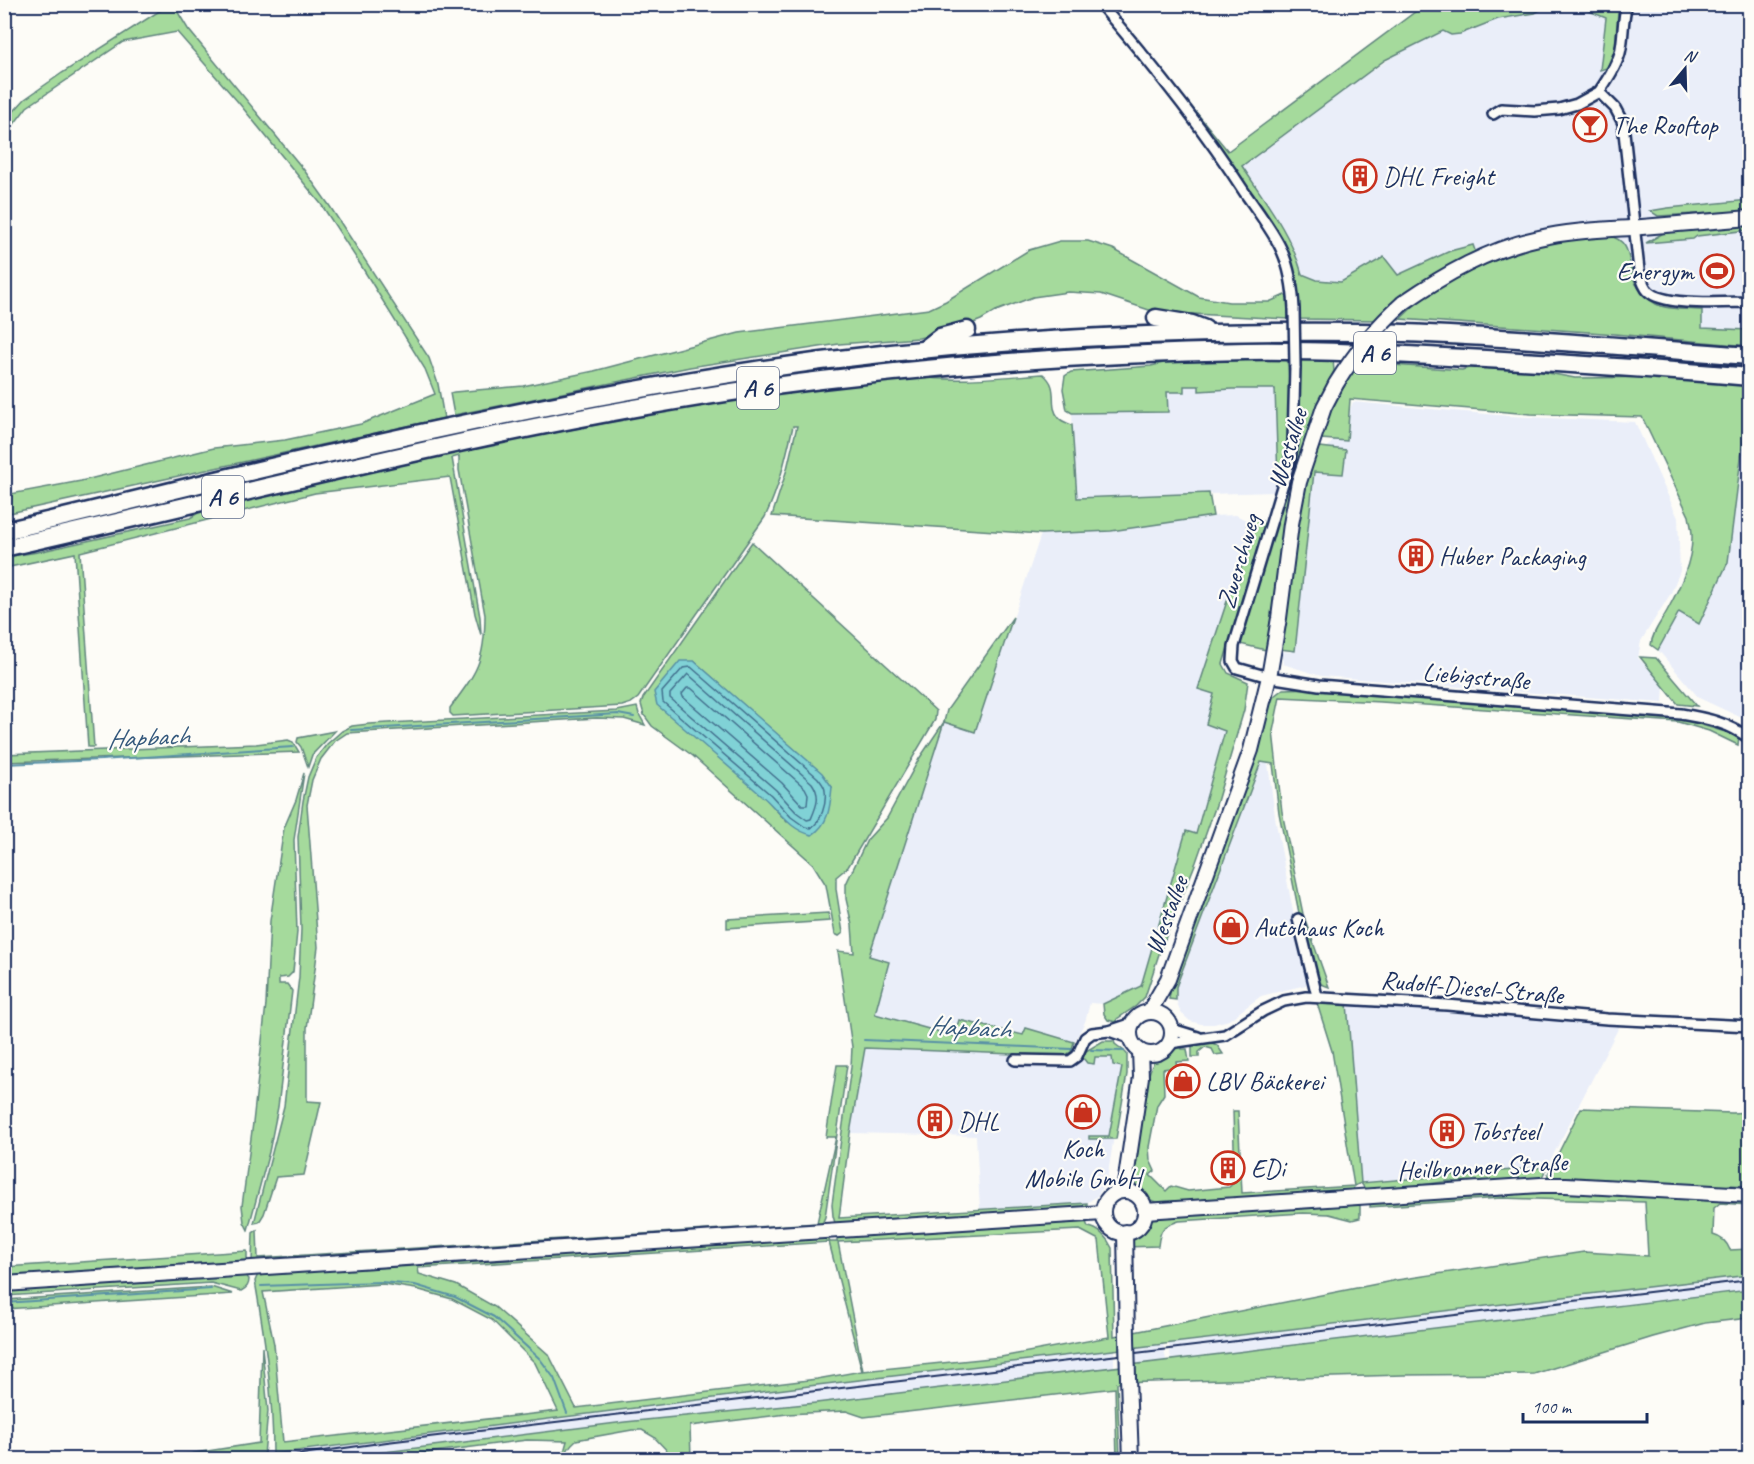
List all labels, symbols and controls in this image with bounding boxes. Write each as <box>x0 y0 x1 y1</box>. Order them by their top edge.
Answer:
north arrow <box>1655 39 1715 99</box>
text: N <box>1682 45 1700 68</box>
bar icon: The Rooftop <box>1572 107 1608 143</box>
place label: The Rooftop <box>1613 109 1719 142</box>
building icon: DHL Freight <box>1342 158 1378 194</box>
place label: DHL Freight <box>1383 160 1496 193</box>
sports icon: Energym <box>1699 253 1735 289</box>
place label: Energym <box>1617 255 1696 288</box>
road number: A 6 <box>1354 332 1396 374</box>
road number: A 6 <box>737 367 779 409</box>
street label: Westallee <box>1260 402 1316 492</box>
road number: A 6 <box>202 476 244 518</box>
street label: Zwerchweg <box>1209 508 1268 612</box>
building icon: Huber Packaging <box>1398 538 1434 574</box>
place label: Huber Packaging <box>1439 540 1587 573</box>
street label: Liebigstraße <box>1421 655 1533 698</box>
water label: Hapbach <box>106 718 192 756</box>
street label: Westallee <box>1137 869 1197 959</box>
shop icon: Autohaus Koch <box>1213 909 1249 945</box>
place label: Autohaus Koch <box>1254 911 1385 944</box>
street label: Rudolf-Diesel-Straße <box>1379 963 1567 1012</box>
water label: Hapbach <box>927 1008 1013 1046</box>
shop icon: LBV Bäckerei <box>1165 1063 1201 1099</box>
place label: LBV Bäckerei <box>1206 1065 1327 1098</box>
shop icon: Koch Mobile GmbH <box>1065 1094 1101 1130</box>
building icon: DHL <box>917 1103 953 1139</box>
place label: DHL <box>958 1105 1000 1138</box>
building icon: Tobsteel <box>1429 1113 1465 1149</box>
place label: Tobsteel <box>1470 1115 1543 1148</box>
place label: Koch Mobile GmbH <box>1025 1132 1146 1195</box>
street label: Heilbronner Straße <box>1396 1145 1570 1187</box>
building icon: EDi <box>1210 1150 1246 1186</box>
place label: EDi <box>1251 1152 1288 1185</box>
scale bar <box>1523 1386 1648 1424</box>
text: 100 m <box>1532 1396 1573 1418</box>

